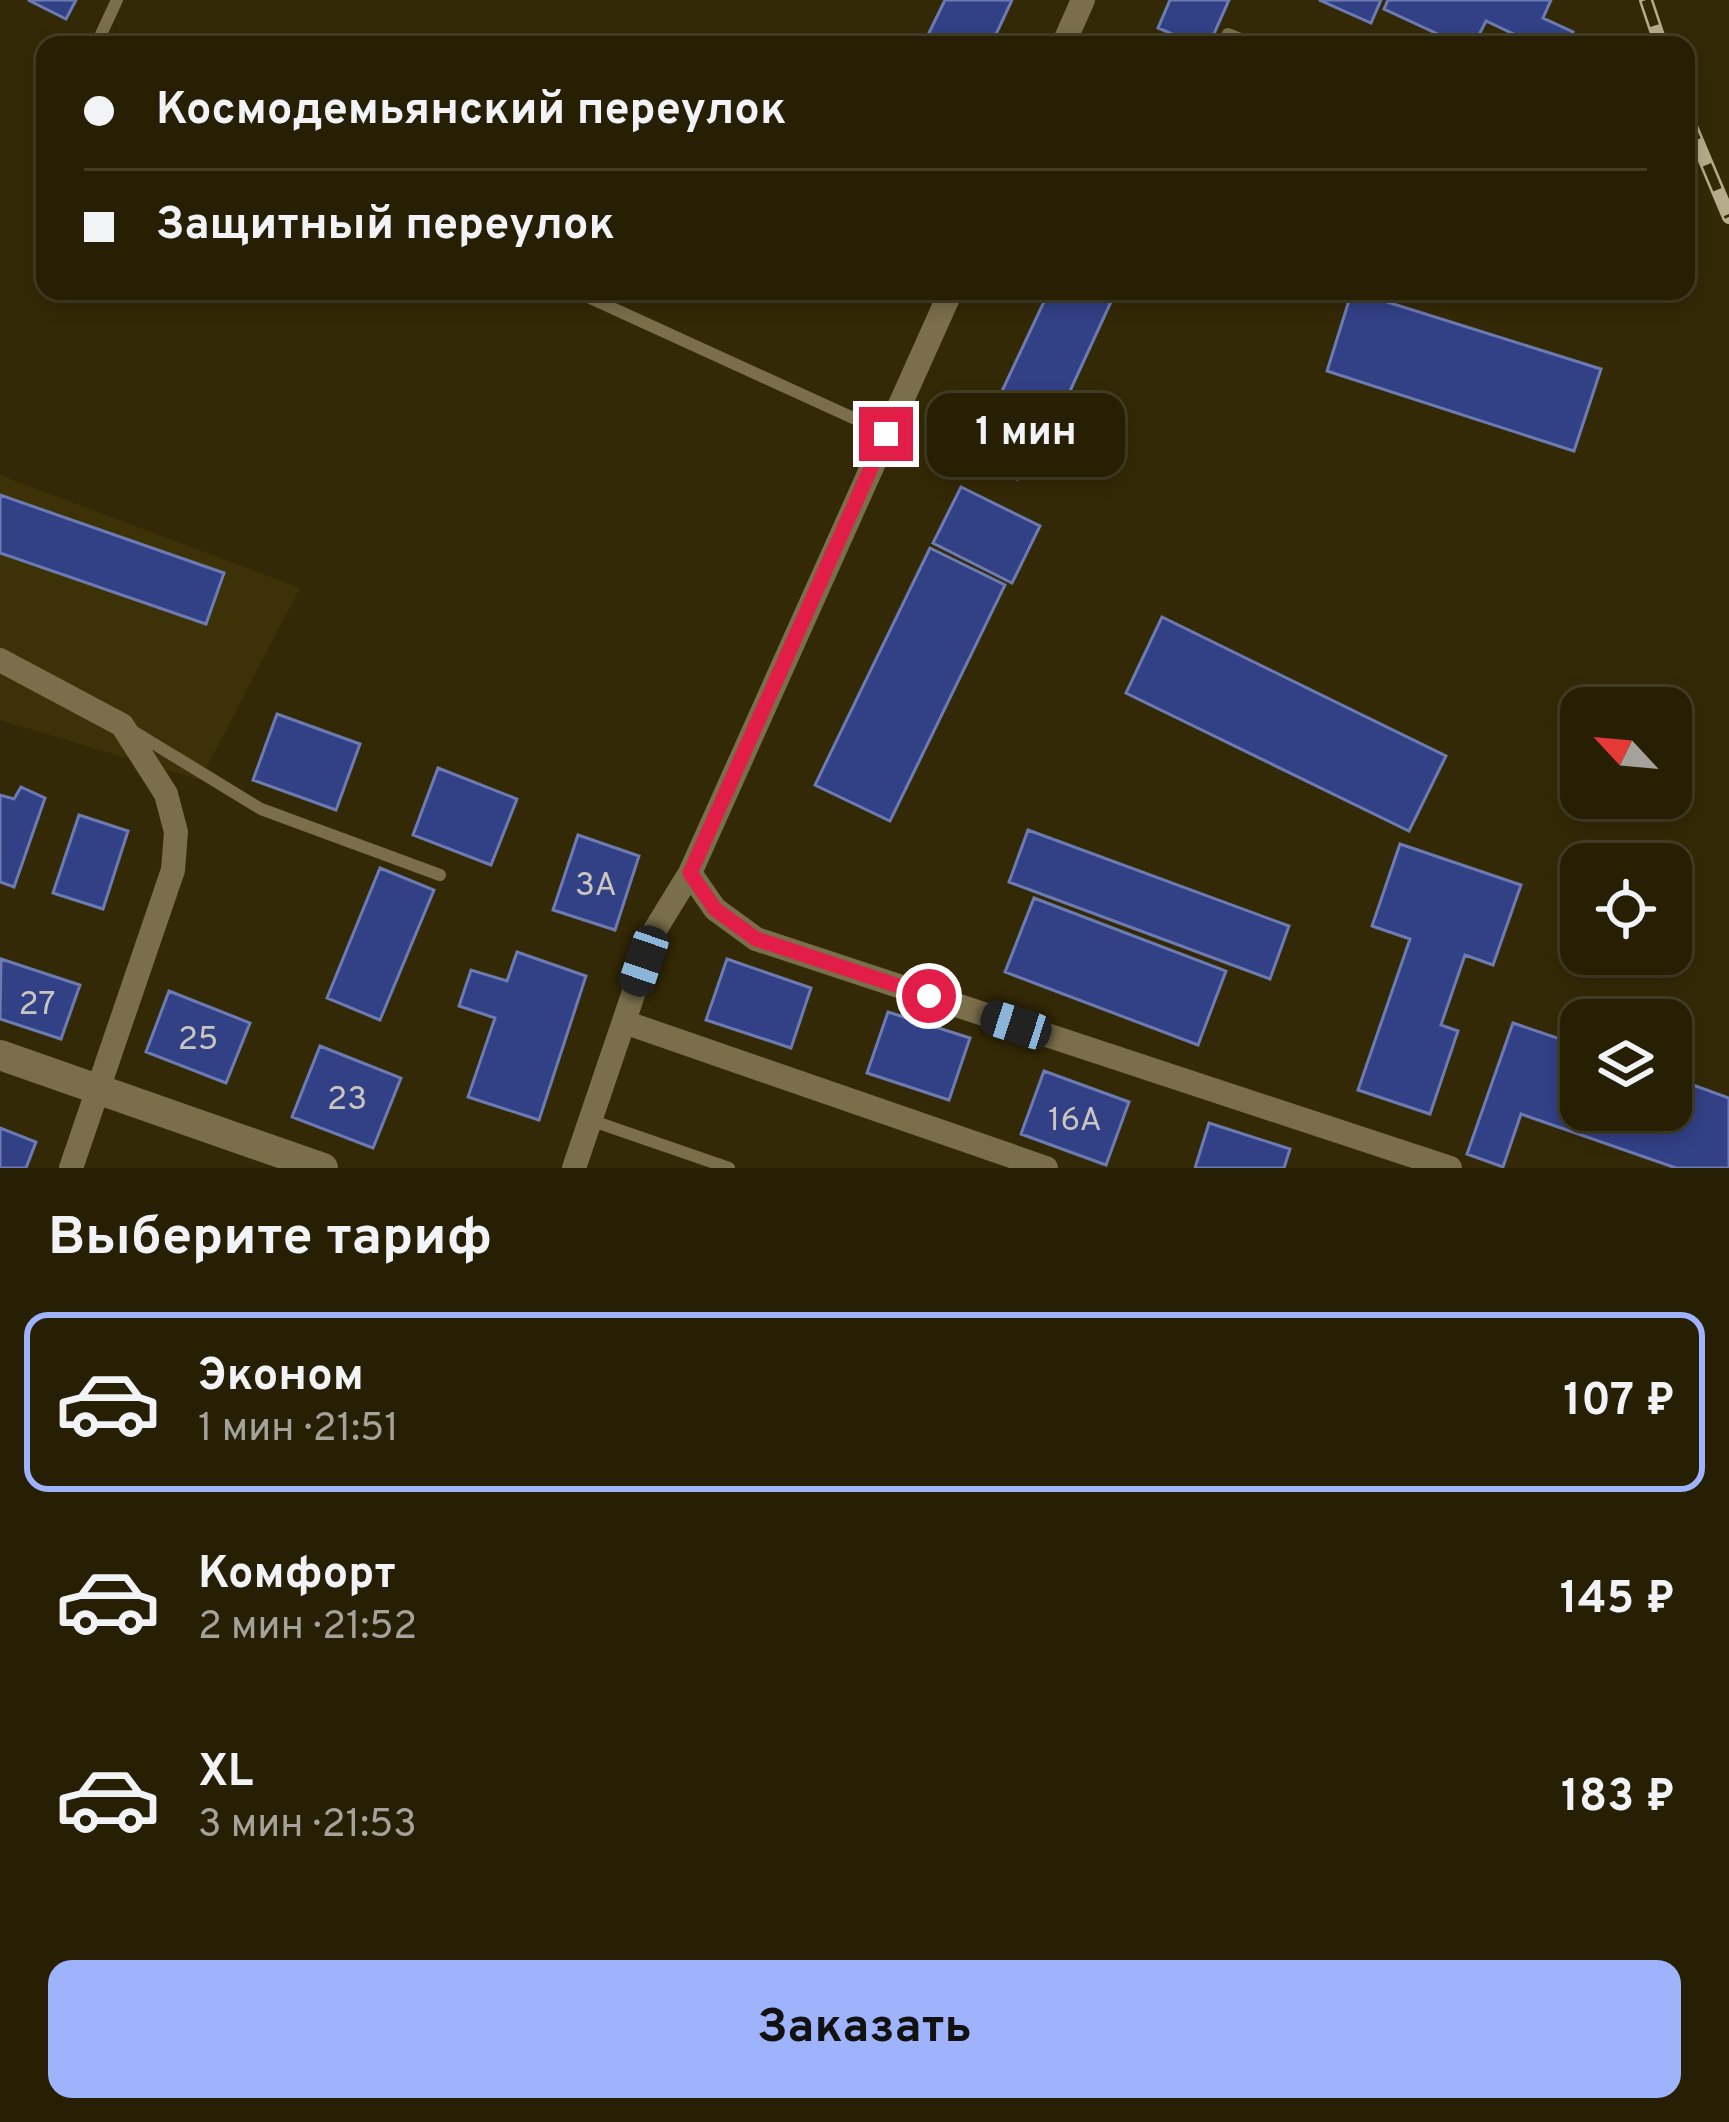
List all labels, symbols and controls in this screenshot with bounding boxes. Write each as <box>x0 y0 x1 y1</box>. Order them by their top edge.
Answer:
text: Космодемьянский переулок <box>156 83 787 140</box>
text: Защитный переулок <box>156 198 615 255</box>
callout: 1 мин <box>928 392 1126 476</box>
route end <box>859 407 913 461</box>
text: 1 мин <box>975 410 1077 459</box>
north arrow <box>1560 687 1692 819</box>
map controls <box>1560 687 1692 1131</box>
button: locate <box>1560 843 1692 975</box>
house number: 3А <box>575 866 617 908</box>
car <box>615 921 673 1001</box>
route start <box>902 969 956 1023</box>
house number: 27 <box>18 985 56 1027</box>
car <box>976 997 1056 1053</box>
button: layers <box>1560 999 1692 1131</box>
house number: 25 <box>178 1020 218 1062</box>
house number: 23 <box>327 1080 367 1122</box>
house number: 16А <box>1048 1101 1102 1143</box>
text: Выберите тариф <box>48 1205 492 1274</box>
icon: car <box>54 1348 162 1456</box>
text: Эконом <box>198 1349 364 1406</box>
text: 107 ₽ <box>1563 1374 1675 1431</box>
text: 1 мин · 21:51 <box>198 1406 399 1455</box>
icon: car <box>54 1546 162 1654</box>
text: Комфорт <box>198 1547 396 1604</box>
text: 145 ₽ <box>1560 1572 1675 1629</box>
text: 2 мин · 21:52 <box>198 1604 417 1653</box>
icon: car <box>54 1744 162 1852</box>
text: XL <box>198 1745 253 1802</box>
text: 183 ₽ <box>1561 1770 1675 1827</box>
text: 3 мин · 21:53 <box>198 1802 417 1851</box>
button: Заказать <box>48 1960 1681 2098</box>

